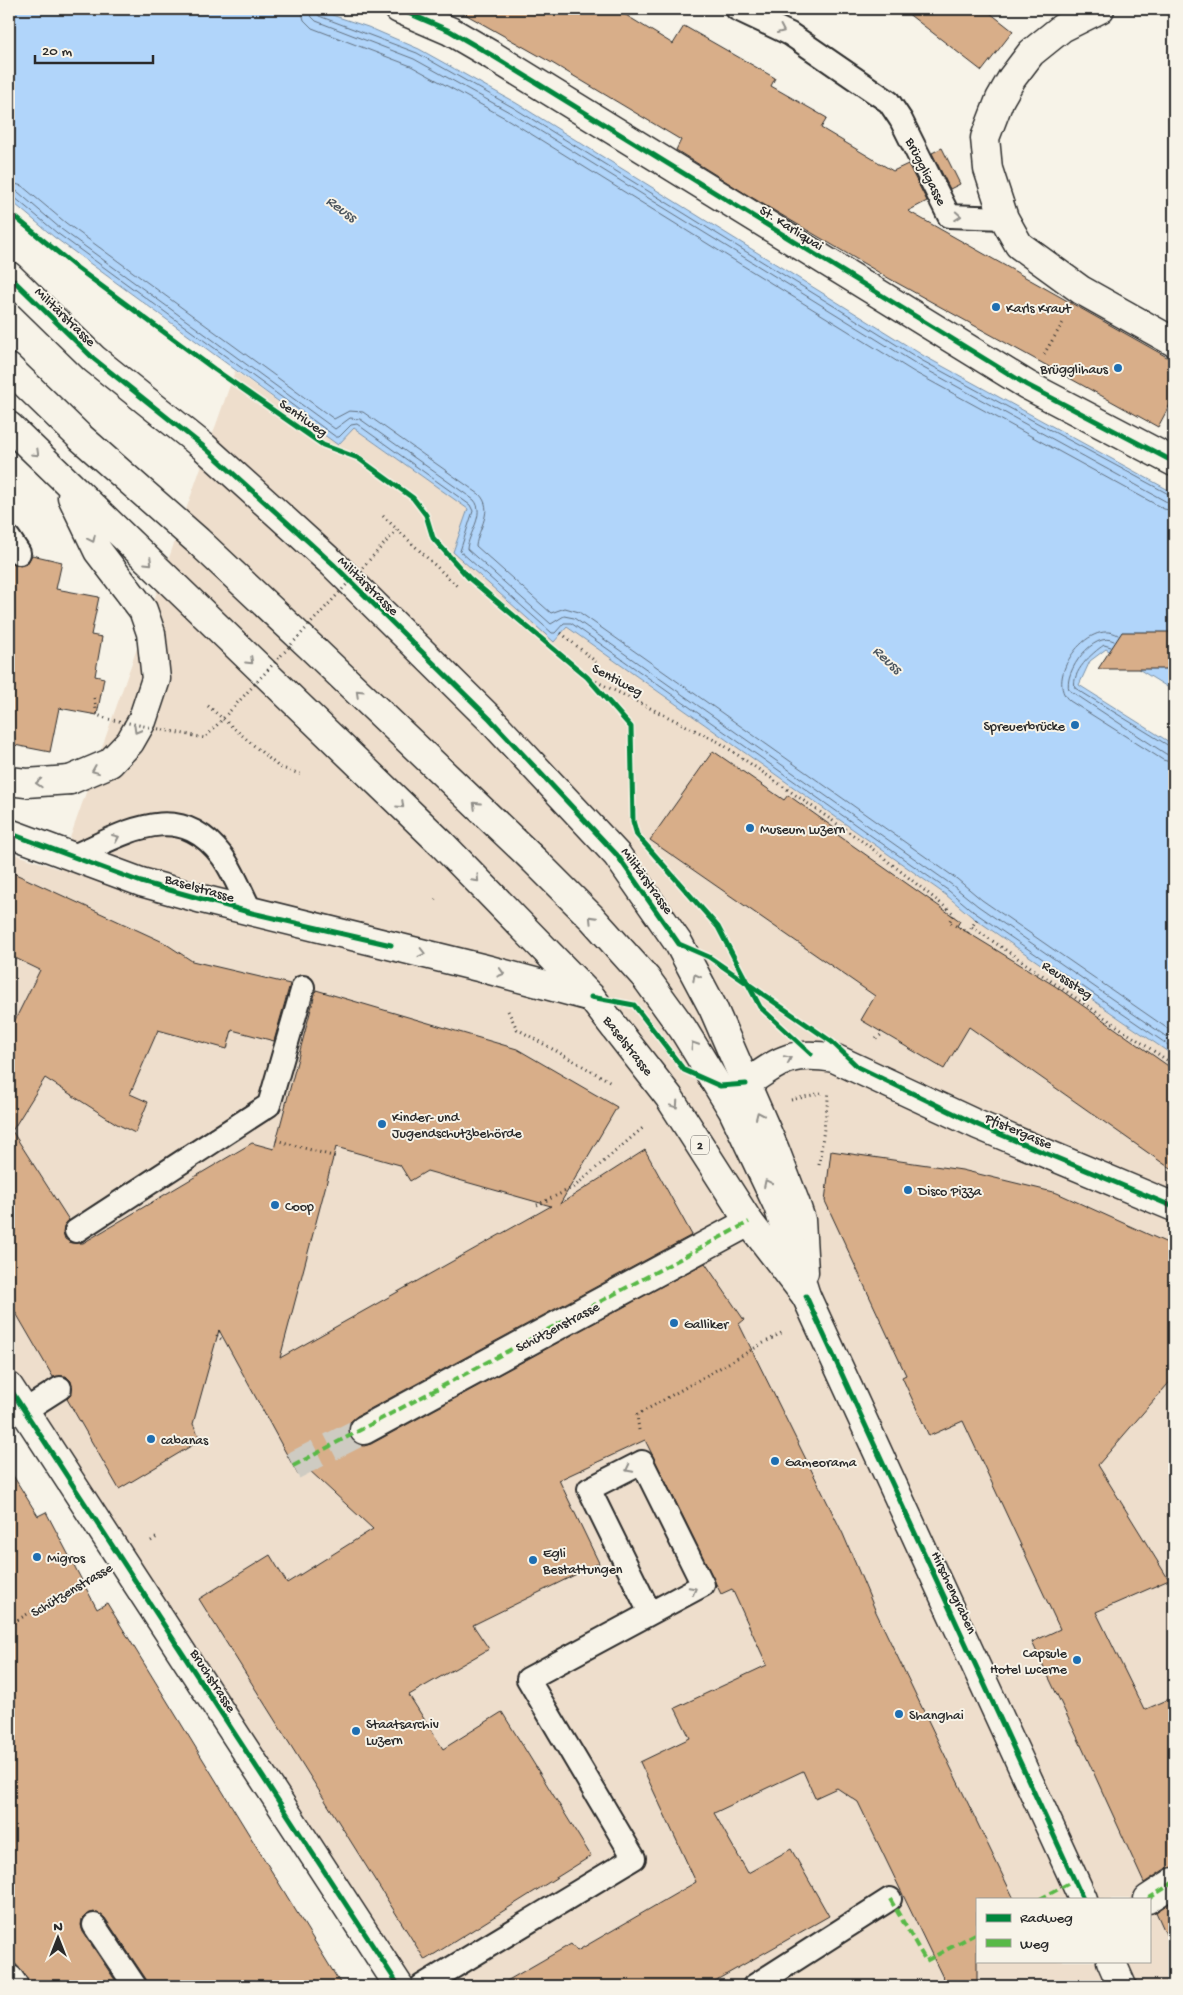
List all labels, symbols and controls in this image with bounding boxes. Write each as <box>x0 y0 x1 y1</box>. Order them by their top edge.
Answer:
one-way arrow <box>776 23 785 34</box>
scale bar <box>35 32 152 64</box>
text: 20 m <box>42 43 72 61</box>
street label: Brüggligasse <box>900 134 949 210</box>
water label: Reuss <box>322 192 361 228</box>
street label: St. Karliquai <box>756 203 826 255</box>
one-way arrow <box>954 210 962 221</box>
street label: Militärstrasse <box>30 284 99 352</box>
marker: Karls Kraut <box>990 301 1002 313</box>
place label: Karls Kraut <box>1006 301 1072 318</box>
place label: Brügglihaus <box>1039 362 1109 379</box>
marker: Brügglihaus <box>1112 362 1124 374</box>
street label: Sentiweg <box>275 396 330 442</box>
one-way arrow <box>31 447 40 456</box>
one-way arrow <box>86 534 96 543</box>
street label: Militärstrasse <box>333 553 402 621</box>
one-way arrow <box>143 557 152 566</box>
water label: Reuss <box>868 643 906 679</box>
one-way arrow <box>244 655 253 664</box>
street label: Sentiweg <box>588 661 645 702</box>
one-way arrow <box>355 690 364 699</box>
place label: Spreuerbrücke <box>984 719 1066 736</box>
marker: Spreuerbrücke <box>1069 719 1081 731</box>
one-way arrow <box>133 725 143 734</box>
one-way arrow <box>91 764 100 775</box>
one-way arrow <box>35 778 42 788</box>
one-way arrow <box>395 799 404 808</box>
one-way arrow <box>473 802 482 811</box>
marker: Museum Luzern <box>744 822 756 834</box>
place label: Museum Luzern <box>760 822 846 839</box>
one-way arrow <box>112 834 120 844</box>
street label: Militärstrasse <box>616 845 676 919</box>
street label: Baselstrasse <box>162 871 237 908</box>
one-way arrow <box>470 873 479 882</box>
one-way arrow <box>589 915 598 924</box>
one-way arrow <box>418 947 427 958</box>
street label: Reusssteg <box>1038 958 1095 1004</box>
one-way arrow <box>496 967 504 977</box>
one-way arrow <box>692 973 702 982</box>
street label: Baselstrasse <box>598 1012 656 1081</box>
one-way arrow <box>690 1042 700 1051</box>
one-way arrow <box>782 1055 791 1065</box>
one-way arrow <box>668 1100 678 1109</box>
place label: Kinder- und Jugendschutzbehörde <box>392 1110 522 1143</box>
street label: Pfistergasse <box>981 1110 1055 1154</box>
one-way arrow <box>755 1111 766 1120</box>
marker: Kinder- und Jugendschutzbehörde <box>376 1118 388 1130</box>
road number: 2 <box>691 1136 709 1154</box>
one-way arrow <box>763 1180 773 1189</box>
marker: Disco Pizza <box>902 1184 914 1196</box>
place label: Disco Pizza <box>917 1184 983 1201</box>
marker: Coop <box>269 1199 281 1211</box>
place label: Coop <box>285 1199 314 1216</box>
street label: Schützenstrasse <box>513 1299 604 1357</box>
marker: Galliker <box>668 1317 680 1329</box>
place label: Galliker <box>684 1317 729 1334</box>
marker: cabanas <box>145 1433 157 1445</box>
place label: cabanas <box>161 1433 209 1450</box>
marker: Gameorama <box>769 1455 781 1467</box>
place label: Gameorama <box>785 1455 858 1472</box>
one-way arrow <box>625 1463 634 1473</box>
place label: Egli Bestattungen <box>542 1546 623 1579</box>
street label: Hirschengraben <box>926 1549 979 1637</box>
marker: Migros <box>31 1551 43 1563</box>
place label: Migros <box>47 1551 86 1568</box>
marker: Egli Bestattungen <box>527 1554 539 1566</box>
street label: Schützenstrasse <box>28 1560 117 1622</box>
one-way arrow <box>688 1586 697 1596</box>
street label: Bruchstrasse <box>185 1646 239 1717</box>
place label: Capsule Hotel Lucerne <box>990 1646 1068 1679</box>
marker: Capsule Hotel Lucerne <box>1071 1654 1083 1666</box>
marker: Shanghai <box>893 1708 905 1720</box>
place label: Shanghai <box>909 1708 964 1725</box>
place label: Staatsarchiv Luzern <box>366 1717 439 1750</box>
marker: Staatsarchiv Luzern <box>350 1725 362 1737</box>
legend <box>976 1898 1150 1962</box>
text: Radweg <box>1020 1910 1073 1928</box>
north arrow <box>32 1912 82 1962</box>
text: N <box>53 1919 63 1936</box>
text: Weg <box>1020 1936 1049 1954</box>

